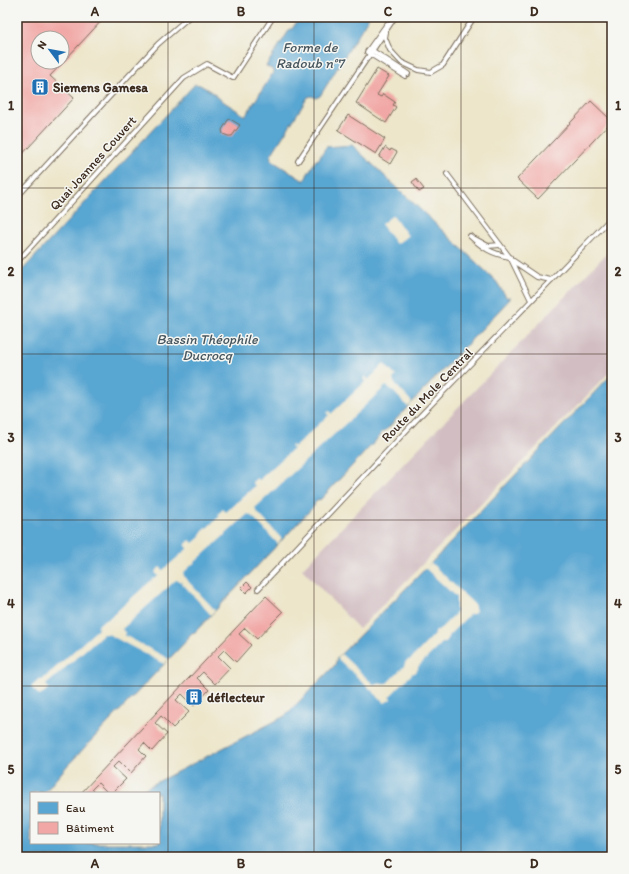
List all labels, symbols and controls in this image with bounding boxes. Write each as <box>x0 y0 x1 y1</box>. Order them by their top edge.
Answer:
text: A <box>90 4 100 19</box>
text: B <box>237 4 246 19</box>
text: C <box>384 4 393 19</box>
text: D <box>530 4 539 19</box>
north arrow <box>30 30 70 70</box>
text: N <box>34 38 49 52</box>
water label: Forme de Radoub n°7 <box>276 39 346 72</box>
building icon: Siemens Gamesa <box>30 77 50 97</box>
place label: Siemens Gamesa <box>53 80 148 95</box>
text: 1 <box>8 98 14 113</box>
text: 1 <box>615 98 621 113</box>
street label: Quai Joannes Couvert <box>47 113 139 213</box>
text: 2 <box>8 264 15 279</box>
text: 2 <box>615 264 622 279</box>
water label: Bassin Théophile Ducrocq <box>156 331 259 364</box>
street label: Route du Mole Central <box>378 345 476 445</box>
text: 3 <box>7 430 15 445</box>
text: 3 <box>614 430 622 445</box>
text: 4 <box>7 596 15 611</box>
text: 4 <box>614 596 622 611</box>
building icon: déflecteur <box>184 687 204 707</box>
place label: déflecteur <box>207 690 266 705</box>
text: 5 <box>8 762 15 777</box>
text: 5 <box>615 762 622 777</box>
legend <box>30 792 160 844</box>
text: Eau <box>66 801 86 815</box>
text: Bâtiment <box>66 821 115 835</box>
text: A <box>90 856 100 871</box>
text: B <box>237 856 246 871</box>
text: C <box>384 856 393 871</box>
text: D <box>530 856 539 871</box>

